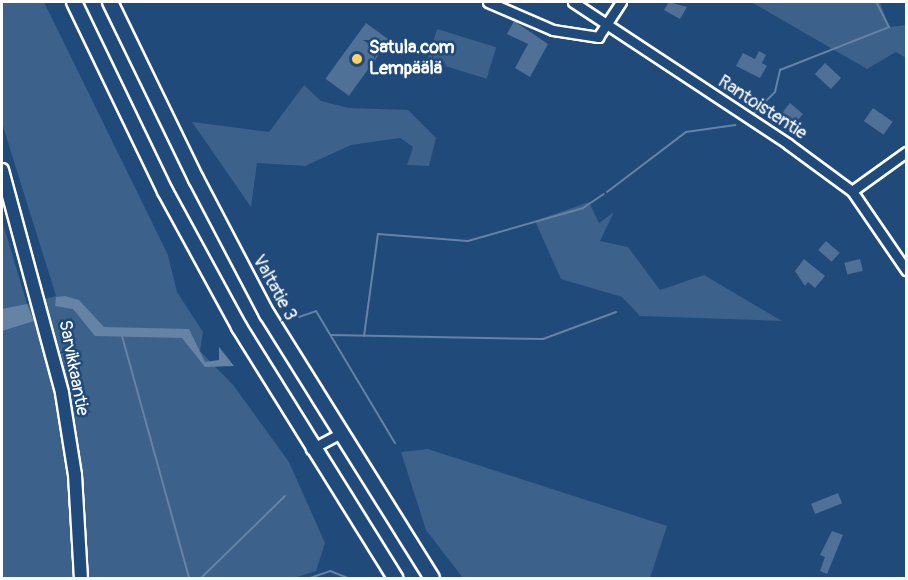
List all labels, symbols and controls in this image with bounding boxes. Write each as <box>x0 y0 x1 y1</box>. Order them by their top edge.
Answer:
place label: Satula.com Lempäälä <box>369 38 454 80</box>
marker: Satula.com Lempäälä <box>350 52 364 66</box>
street label: Rantoistentie <box>714 71 810 145</box>
street label: Valtatie 3 <box>247 251 301 325</box>
street label: Sarvikkaantie <box>53 318 93 418</box>

